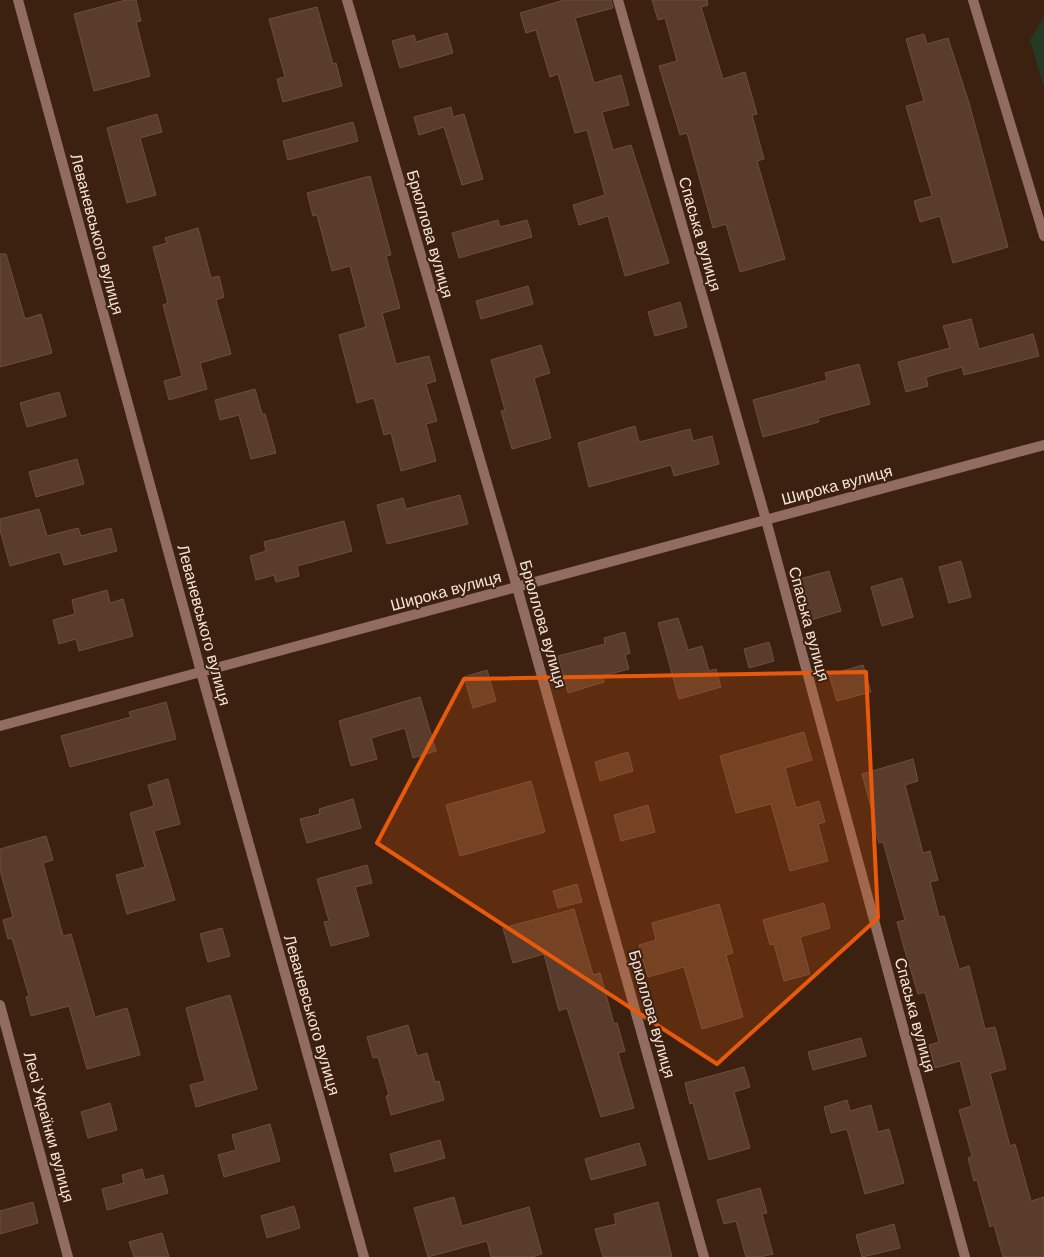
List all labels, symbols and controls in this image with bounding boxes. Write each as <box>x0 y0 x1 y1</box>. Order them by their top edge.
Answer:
street label: Леваневського вулиця <box>67 152 127 316</box>
street label: Брюллова вулиця <box>404 168 456 300</box>
street label: Спаська вулиця <box>676 175 724 293</box>
street label: Широка вулиця <box>780 462 894 508</box>
street label: Леваневського вулиця <box>174 543 234 707</box>
street label: Брюллова вулиця <box>517 558 569 690</box>
street label: Спаська вулиця <box>786 565 832 683</box>
street label: Широка вулиця <box>389 568 503 614</box>
street label: Леваневського вулиця <box>281 933 343 1097</box>
street label: Брюллова вулиця <box>626 948 678 1080</box>
street label: Спаська вулиця <box>892 956 938 1074</box>
street label: Лесі Українки вулиця <box>21 1050 77 1204</box>

